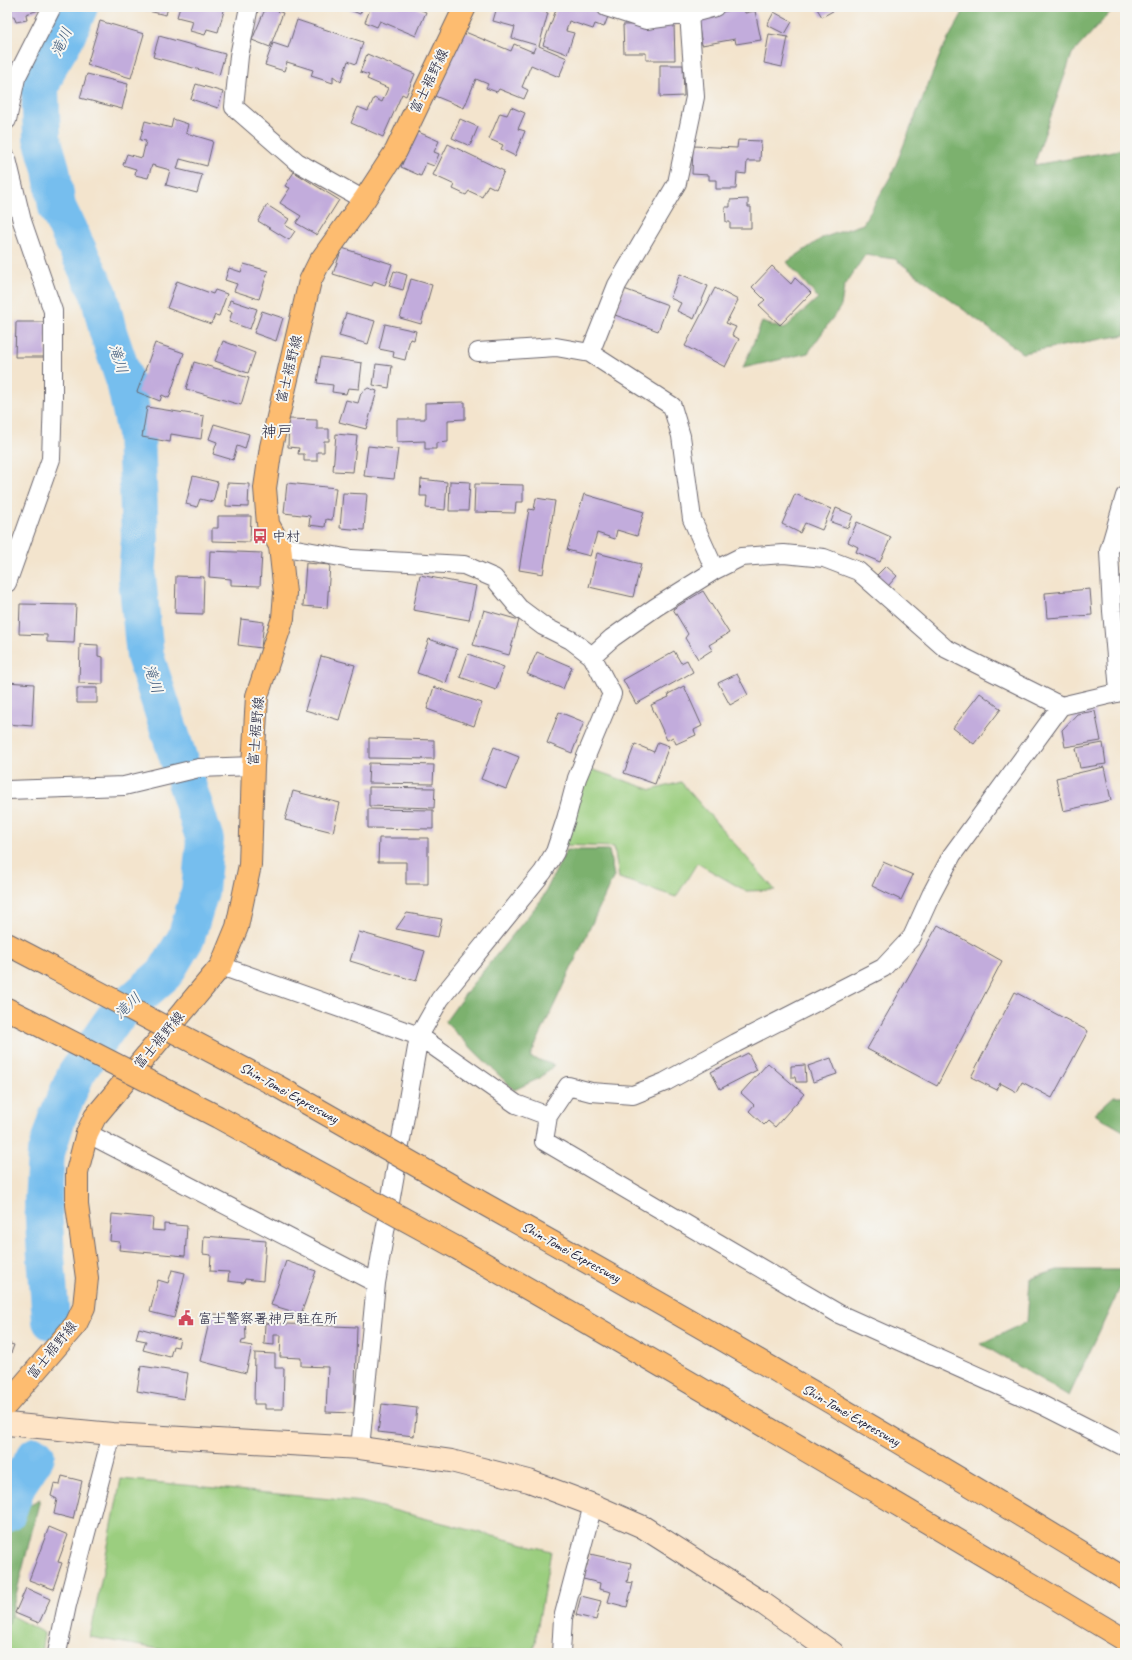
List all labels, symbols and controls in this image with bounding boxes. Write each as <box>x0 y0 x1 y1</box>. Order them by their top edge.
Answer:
water label: 滝川 <box>47 24 77 60</box>
street label: 富士裾野線 <box>406 46 452 116</box>
street label: 富士裾野線 <box>272 333 306 405</box>
water label: 滝川 <box>105 342 131 376</box>
district label: 神戸 <box>261 422 293 442</box>
bus stop icon: 中村 <box>251 527 269 545</box>
place label: 中村 <box>272 528 300 545</box>
water label: 滝川 <box>139 662 167 696</box>
street label: 富士裾野線 <box>244 695 268 767</box>
water label: 滝川 <box>111 989 145 1023</box>
street label: 富士裾野線 <box>130 1008 188 1072</box>
street label: Shin-Tomei Expressway <box>237 1059 342 1128</box>
street label: Shin-Tomei Expressway <box>519 1218 624 1287</box>
public building icon: 富士警察署神戸駐在所 <box>177 1309 195 1327</box>
place label: 富士警察署神戸駐在所 <box>198 1310 338 1327</box>
street label: 富士裾野線 <box>23 1317 81 1383</box>
street label: Shin-Tomei Expressway <box>799 1380 904 1450</box>

